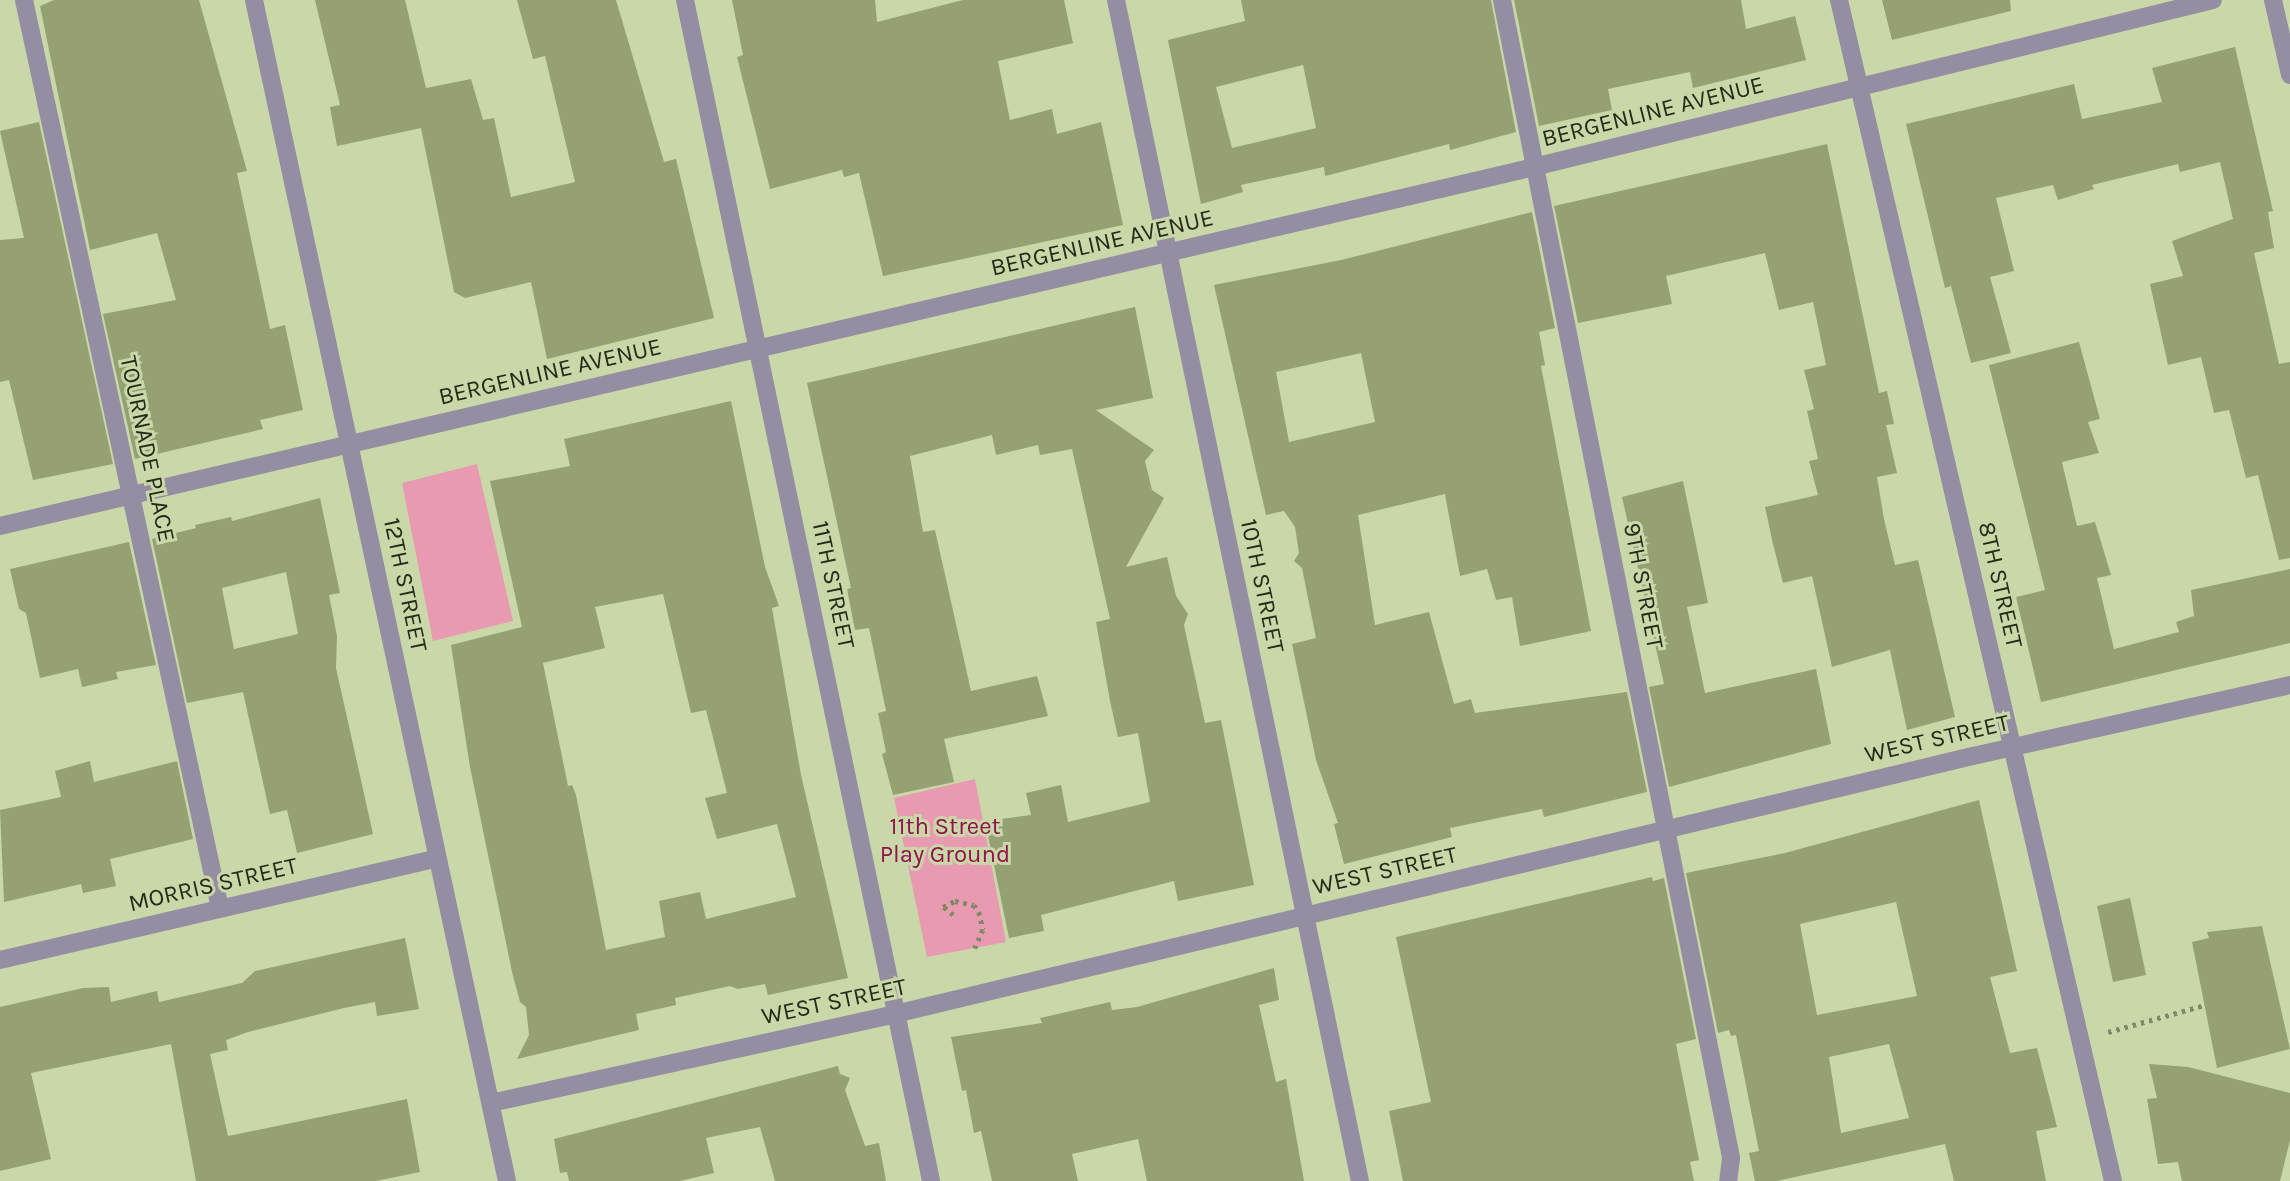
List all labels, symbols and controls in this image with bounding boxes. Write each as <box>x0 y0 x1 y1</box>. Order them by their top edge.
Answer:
street label: BERGENLINE AVENUE <box>1539 70 1767 154</box>
street label: BERGENLINE AVENUE <box>988 203 1216 283</box>
street label: BERGENLINE AVENUE <box>436 332 664 412</box>
street label: TOURNADE PLACE <box>113 353 181 545</box>
street label: 12TH STREET <box>377 516 433 654</box>
street label: 10TH STREET <box>1234 516 1290 656</box>
street label: 11TH STREET <box>805 519 861 651</box>
street label: 8TH STREET <box>1971 519 2029 651</box>
street label: 9TH STREET <box>1617 520 1669 652</box>
street label: WEST STREET <box>1862 708 2012 770</box>
park label: 11th Street Play Ground <box>880 813 1010 869</box>
street label: WEST STREET <box>1310 840 1460 902</box>
street label: MORRIS STREET <box>126 852 300 918</box>
street label: WEST STREET <box>759 973 909 1031</box>

